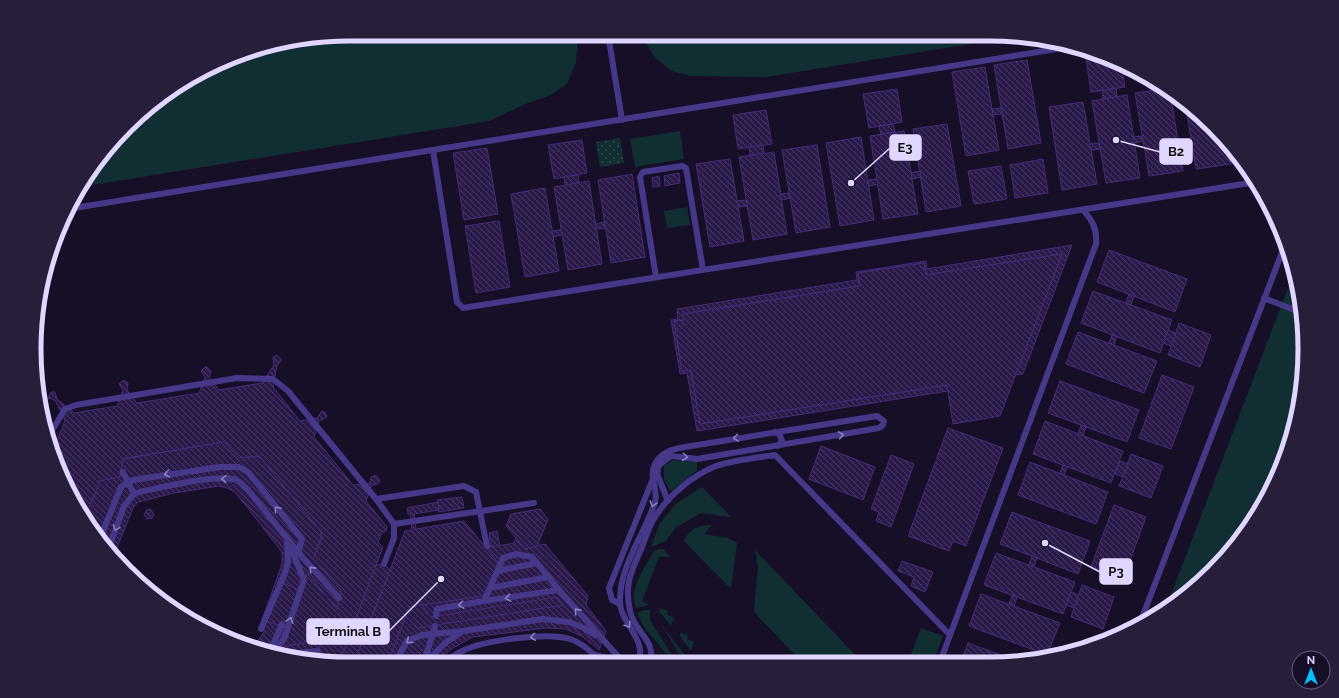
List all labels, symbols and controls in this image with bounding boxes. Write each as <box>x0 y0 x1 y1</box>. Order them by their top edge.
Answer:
callout: E3 <box>890 135 921 160</box>
callout: B2 <box>1160 139 1192 164</box>
text: E3 <box>897 140 913 155</box>
text: B2 <box>1168 144 1184 159</box>
one-way arrow <box>837 431 844 440</box>
one-way arrow <box>733 433 739 442</box>
one-way arrow <box>682 452 688 461</box>
one-way arrow <box>164 469 170 478</box>
one-way arrow <box>221 475 227 483</box>
one-way arrow <box>650 501 658 507</box>
one-way arrow <box>275 506 282 513</box>
one-way arrow <box>113 524 121 531</box>
callout: P3 <box>1100 559 1132 584</box>
text: P3 <box>1108 564 1124 579</box>
one-way arrow <box>310 566 317 573</box>
one-way arrow <box>505 593 511 602</box>
one-way arrow <box>458 600 464 609</box>
one-way arrow <box>574 608 582 616</box>
one-way arrow <box>285 617 294 624</box>
callout: Terminal B <box>307 619 389 644</box>
one-way arrow <box>623 621 631 628</box>
text: Terminal B <box>315 624 381 639</box>
one-way arrow <box>530 632 536 641</box>
one-way arrow <box>406 636 414 643</box>
north arrow <box>1291 650 1331 690</box>
text: N <box>1307 654 1315 667</box>

